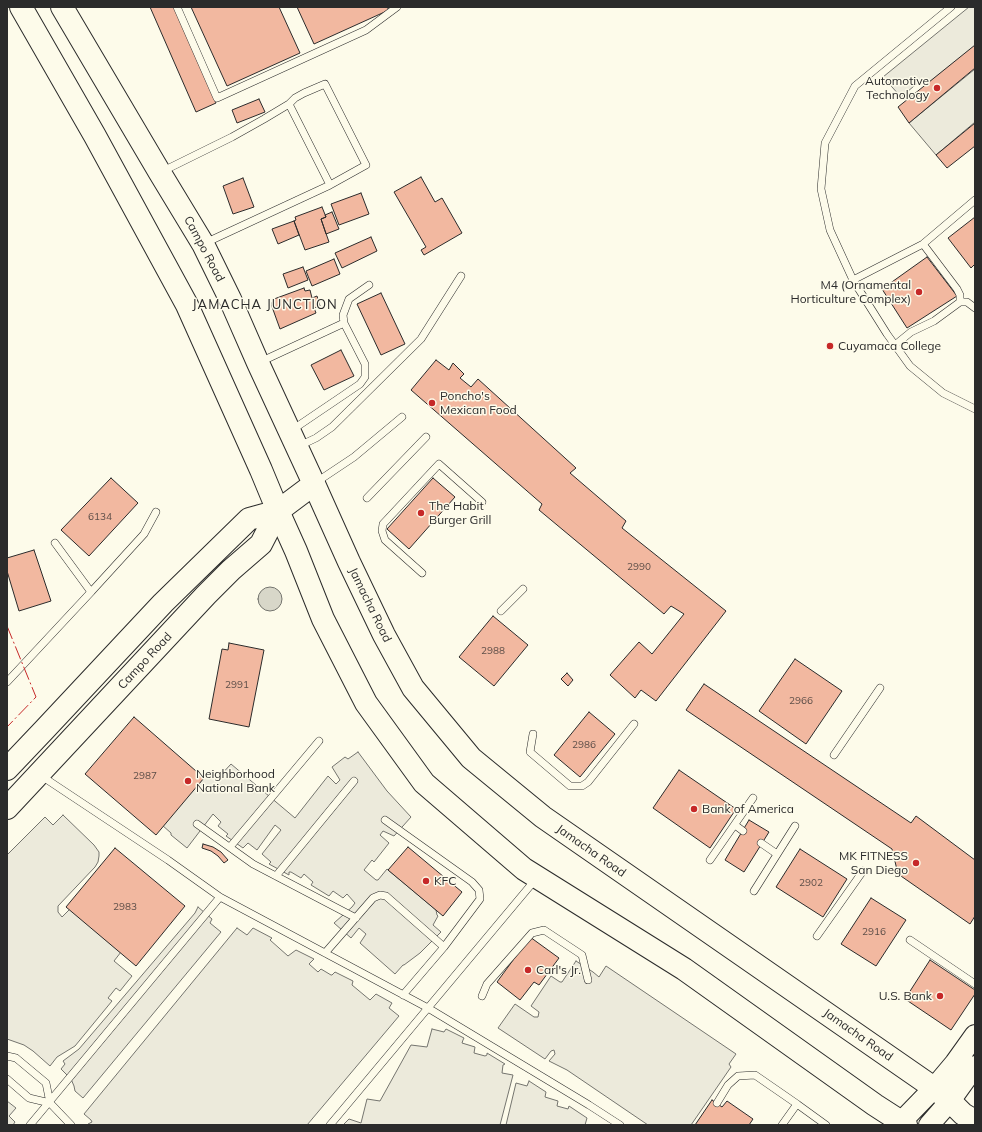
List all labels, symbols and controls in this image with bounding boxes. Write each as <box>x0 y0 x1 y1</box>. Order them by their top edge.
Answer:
place label: Automotive Technology <box>865 74 929 102</box>
marker: Automotive Technology <box>932 83 942 93</box>
street label: Campo Road <box>181 214 227 284</box>
place label: M4 (Ornamental Horticulture Complex) <box>790 278 911 306</box>
marker: M4 (Ornamental Horticulture Complex) <box>914 287 924 297</box>
district label: JAMACHA JUNCTION <box>192 297 338 313</box>
place label: Cuyamaca College <box>838 339 941 353</box>
marker: Cuyamaca College <box>825 341 835 351</box>
place label: Poncho's Mexican Food <box>440 389 517 417</box>
marker: Poncho's Mexican Food <box>427 398 437 408</box>
place label: The Habit Burger Grill <box>429 499 491 527</box>
marker: The Habit Burger Grill <box>416 508 426 518</box>
house number: 6134 <box>88 511 112 523</box>
house number: 2990 <box>627 561 651 573</box>
street label: Jamacha Road <box>346 565 394 645</box>
street label: Campo Road <box>115 630 175 692</box>
house number: 2988 <box>481 645 505 657</box>
house number: 2991 <box>225 679 249 691</box>
house number: 2966 <box>789 695 813 707</box>
house number: 2986 <box>572 739 596 751</box>
place label: Neighborhood National Bank <box>196 767 275 795</box>
house number: 2987 <box>133 770 157 782</box>
marker: Neighborhood National Bank <box>183 776 193 786</box>
place label: Bank of America <box>702 802 794 816</box>
marker: Bank of America <box>689 804 699 814</box>
street label: Jamacha Road <box>553 822 629 880</box>
place label: MK FITNESS San Diego <box>839 849 908 877</box>
marker: MK FITNESS San Diego <box>911 858 921 868</box>
place label: KFC <box>434 874 456 888</box>
marker: KFC <box>421 876 431 886</box>
house number: 2902 <box>799 877 823 889</box>
house number: 2983 <box>113 901 137 913</box>
house number: 2916 <box>862 926 886 938</box>
place label: Carl's Jr. <box>536 963 581 977</box>
marker: Carl's Jr. <box>523 965 533 975</box>
place label: U.S. Bank <box>879 989 932 1003</box>
marker: U.S. Bank <box>935 991 945 1001</box>
street label: Jamacha Road <box>820 1006 896 1064</box>

